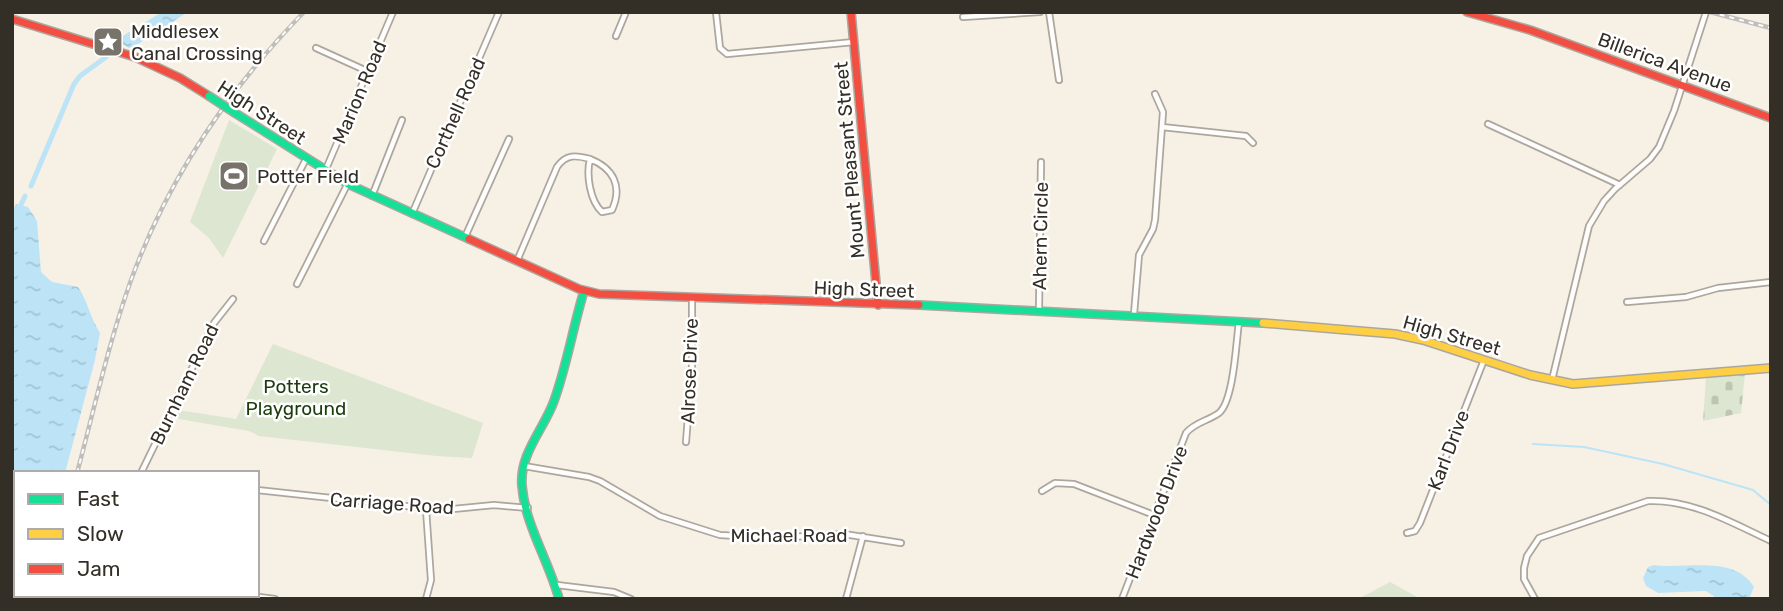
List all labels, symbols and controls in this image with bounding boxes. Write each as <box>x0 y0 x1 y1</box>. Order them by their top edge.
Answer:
place label: Middlesex Canal Crossing <box>131 20 263 65</box>
place icon: Middlesex Canal Crossing <box>91 25 125 59</box>
street label: Billerica Avenue <box>1595 28 1735 97</box>
street label: Marion Road <box>327 37 391 147</box>
street label: Corthell Road <box>421 54 490 172</box>
street label: Mount Pleasant Street <box>829 60 870 259</box>
street label: High Street <box>213 75 311 150</box>
sports icon: Potter Field <box>217 159 251 193</box>
place label: Potter Field <box>257 165 359 188</box>
street label: Ahern Circle <box>1028 182 1053 290</box>
street label: High Street <box>813 276 915 303</box>
street label: High Street <box>1400 311 1504 361</box>
street label: Alrose Drive <box>676 318 703 424</box>
street label: Burnham Road <box>145 320 224 448</box>
park label: Potters Playground <box>246 375 346 420</box>
street label: Karl Drive <box>1423 407 1474 494</box>
street label: Hardwood Drive <box>1120 442 1192 582</box>
legend <box>14 471 259 597</box>
text: Fast <box>77 486 119 511</box>
street label: Carriage Road <box>329 488 455 519</box>
text: Slow <box>77 521 124 546</box>
street label: Michael Road <box>730 524 848 547</box>
text: Jam <box>77 556 121 581</box>

